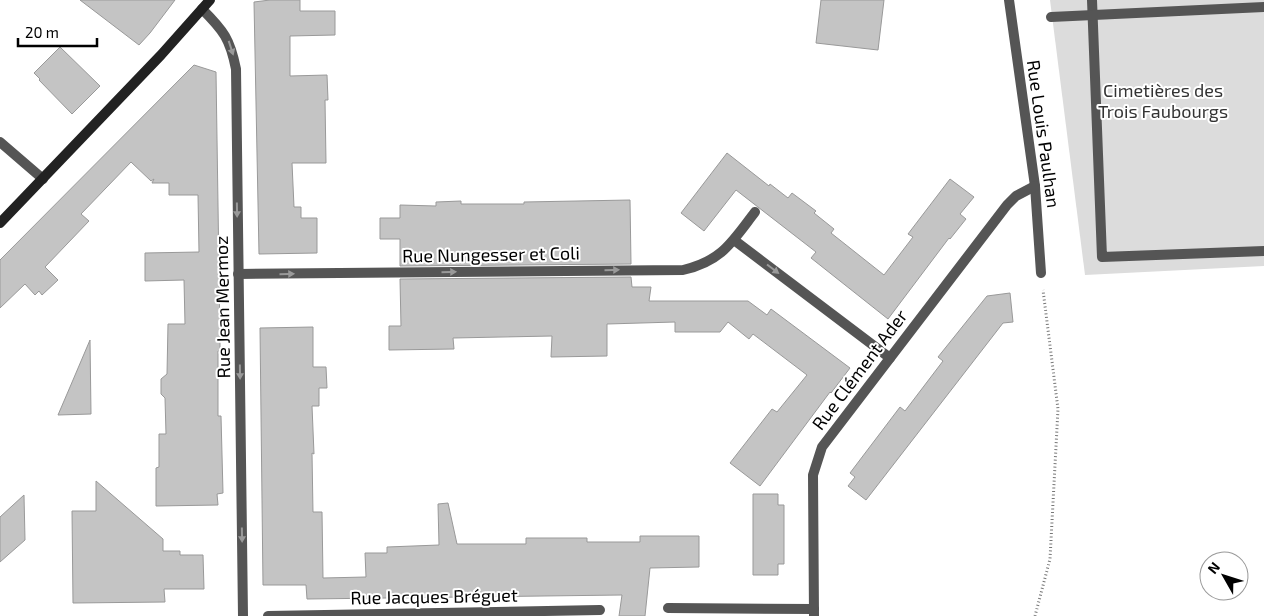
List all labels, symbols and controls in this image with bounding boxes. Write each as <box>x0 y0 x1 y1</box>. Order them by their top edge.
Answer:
scale bar <box>18 15 96 47</box>
text: 20 m <box>25 23 59 41</box>
one-way arrow <box>227 41 235 56</box>
street label: Rue Louis Paulhan <box>1023 58 1065 209</box>
park label: Cimetières des Trois Faubourgs <box>1098 79 1228 122</box>
one-way arrow <box>233 202 241 218</box>
street label: Rue Jean Mermoz <box>210 236 234 379</box>
street label: Rue Nungesser et Coli <box>402 241 580 267</box>
one-way arrow <box>766 264 779 275</box>
one-way arrow <box>604 266 620 274</box>
one-way arrow <box>442 268 458 276</box>
one-way arrow <box>279 270 295 278</box>
street label: Rue Clément Ader <box>807 305 912 434</box>
one-way arrow <box>236 364 244 380</box>
one-way arrow <box>238 527 246 543</box>
north arrow <box>1199 551 1249 601</box>
text: N <box>1204 558 1223 577</box>
street label: Rue Jacques Bréguet <box>350 584 518 608</box>

